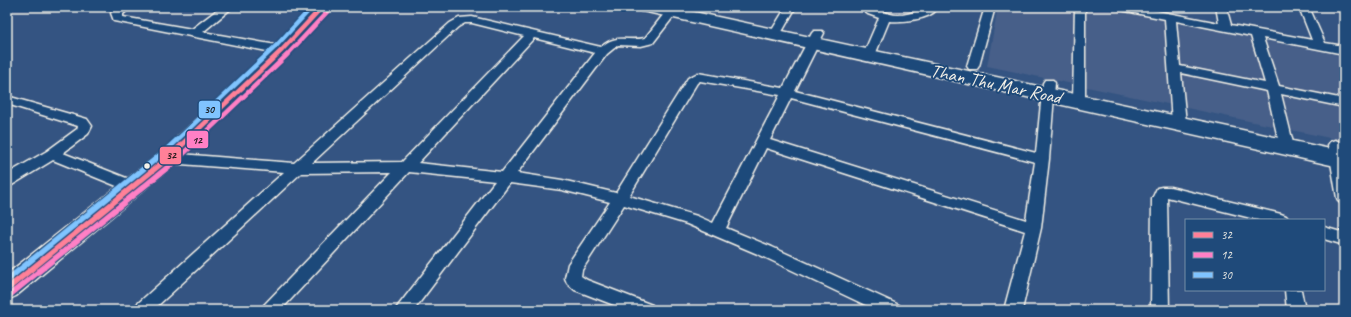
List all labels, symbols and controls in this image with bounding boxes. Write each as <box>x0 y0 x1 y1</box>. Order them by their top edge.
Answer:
street label: Than Thu Mar Road <box>928 58 1067 110</box>
line badge: 30 <box>198 100 221 119</box>
text: 30 <box>204 102 215 116</box>
line badge: 12 <box>186 130 209 149</box>
text: 12 <box>192 133 203 147</box>
line badge: 32 <box>159 146 182 165</box>
text: 32 <box>166 148 177 162</box>
unlabelled marker <box>142 161 152 171</box>
legend <box>1185 219 1325 291</box>
text: 32 <box>1221 227 1233 243</box>
text: 12 <box>1221 247 1233 263</box>
text: 30 <box>1221 267 1233 283</box>

